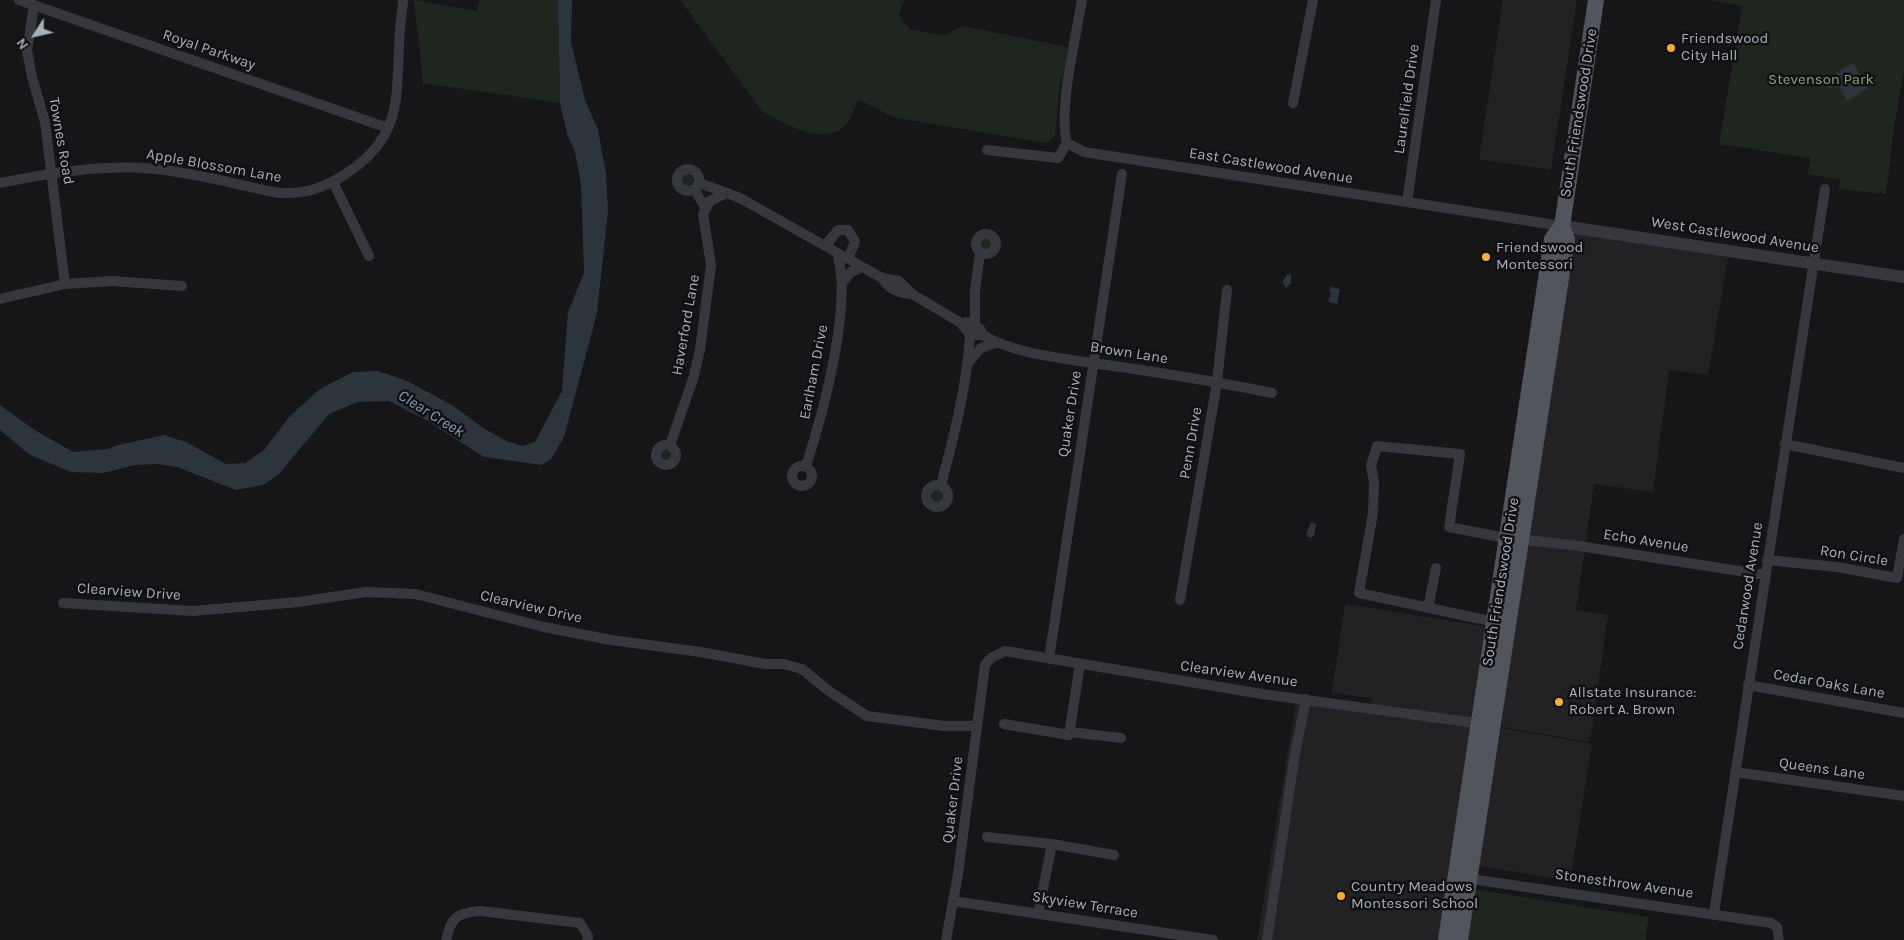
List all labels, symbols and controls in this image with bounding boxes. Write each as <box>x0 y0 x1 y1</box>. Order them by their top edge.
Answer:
north arrow <box>10 10 60 60</box>
street label: Royal Parkway <box>160 26 258 74</box>
street label: South Friendswood Drive <box>1557 27 1601 199</box>
place label: Friendswood City Hall <box>1681 30 1768 65</box>
text: N <box>12 35 32 53</box>
marker: Friendswood City Hall <box>1665 42 1677 54</box>
street label: Laurelfield Drive <box>1390 43 1424 155</box>
park label: Stevenson Park <box>1768 71 1874 89</box>
street label: Townes Road <box>44 96 78 186</box>
street label: East Castlewood Avenue <box>1188 144 1354 188</box>
street label: Apple Blossom Lane <box>145 145 283 187</box>
street label: West Castlewood Avenue <box>1650 213 1820 257</box>
place label: Friendswood Montessori <box>1496 239 1583 274</box>
marker: Friendswood Montessori <box>1480 251 1492 263</box>
street label: Haverford Lane <box>668 273 704 377</box>
street label: Earlham Drive <box>796 323 832 421</box>
street label: Brown Lane <box>1089 338 1169 368</box>
street label: Quaker Drive <box>1054 369 1086 459</box>
water label: Clear Creek <box>394 386 468 442</box>
street label: Penn Drive <box>1176 406 1206 480</box>
street label: South Friendswood Drive <box>1479 496 1523 668</box>
street label: Cedarwood Avenue <box>1729 521 1767 651</box>
street label: Echo Avenue <box>1602 525 1690 557</box>
street label: Ron Circle <box>1819 542 1889 570</box>
street label: Clearview Drive <box>77 579 181 605</box>
street label: Clearview Drive <box>478 587 584 627</box>
street label: Clearview Avenue <box>1179 657 1299 691</box>
street label: Cedar Oaks Lane <box>1772 665 1886 703</box>
place label: Allstate Insurance: Robert A. Brown <box>1569 684 1697 719</box>
marker: Allstate Insurance: Robert A. Brown <box>1553 696 1565 708</box>
street label: Queens Lane <box>1778 754 1866 784</box>
street label: Quaker Drive <box>939 756 967 844</box>
street label: Stonesthrow Avenue <box>1554 865 1694 903</box>
place label: Country Meadows Montessori School <box>1351 878 1478 913</box>
street label: Skyview Terrace <box>1031 888 1139 922</box>
marker: Country Meadows Montessori School <box>1335 890 1347 902</box>

